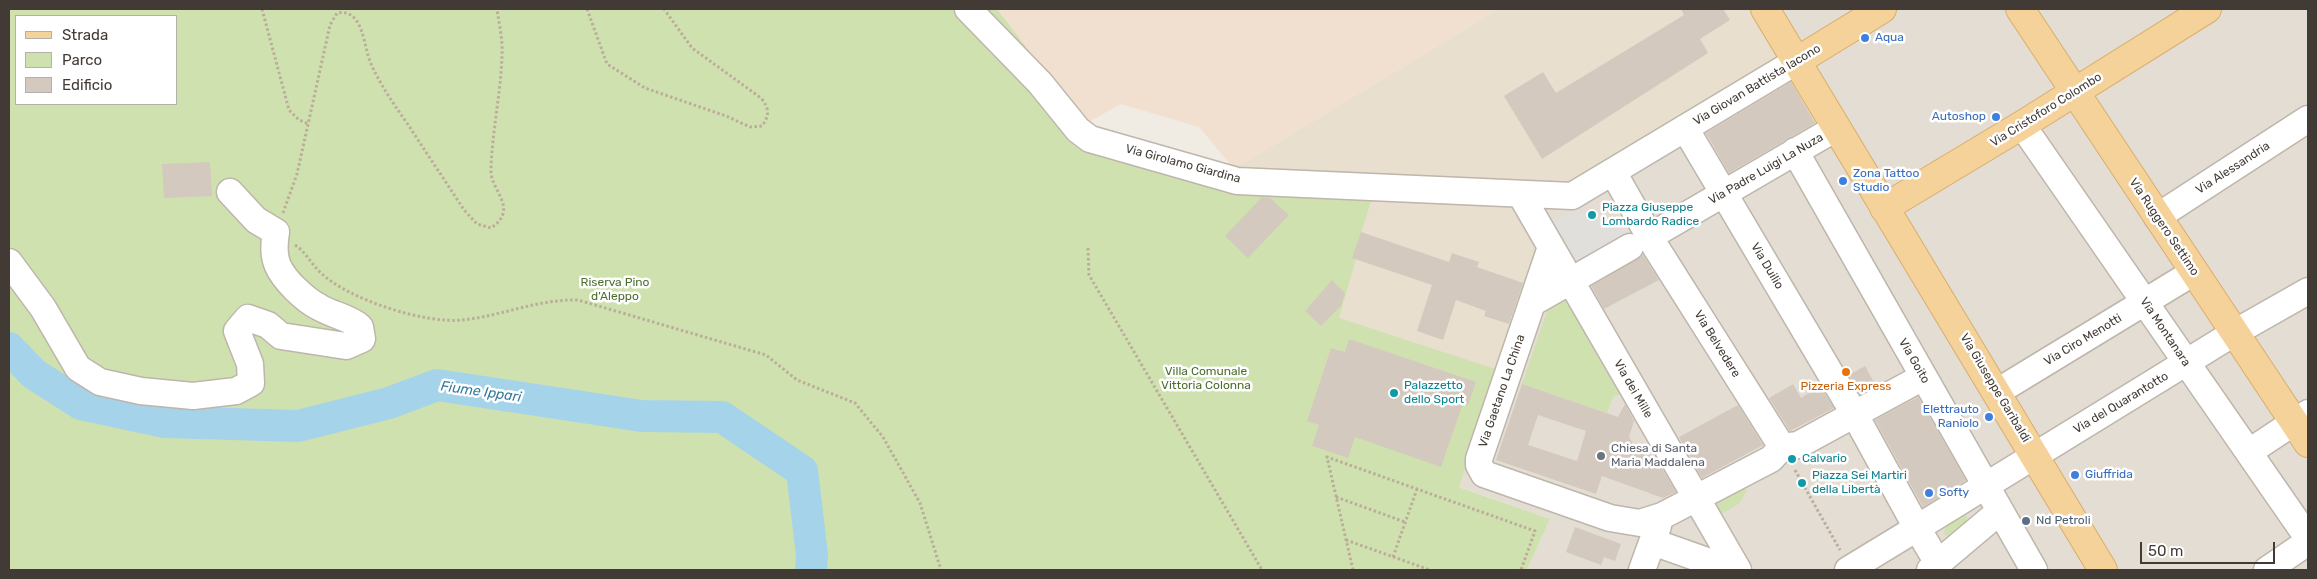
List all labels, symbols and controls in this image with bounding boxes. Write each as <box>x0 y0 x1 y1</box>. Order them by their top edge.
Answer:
legend <box>15 15 178 105</box>
text: Strada <box>62 26 108 44</box>
place label: Aqua <box>1875 31 1904 45</box>
marker: Aqua <box>1859 32 1871 44</box>
street label: Via Giovan Battista Iacono <box>1691 41 1823 129</box>
text: Parco <box>62 51 102 69</box>
street label: Via Cristoforo Colombo <box>1988 70 2104 150</box>
text: Edificio <box>62 76 112 94</box>
place label: Autoshop <box>1932 110 1986 124</box>
marker: Autoshop <box>1990 111 2002 123</box>
street label: Via Padre Luigi La Nuza <box>1706 130 1826 208</box>
street label: Via Alessandria <box>2193 139 2273 197</box>
street label: Via Girolamo Giardina <box>1124 142 1242 186</box>
place label: Zona Tattoo Studio <box>1853 167 1919 195</box>
marker: Zona Tattoo Studio <box>1837 175 1849 187</box>
street label: Via Ruggero Settimo <box>2126 175 2202 279</box>
place label: Piazza Giuseppe Lombardo Radice <box>1602 201 1699 229</box>
marker: Piazza Giuseppe Lombardo Radice <box>1586 209 1598 221</box>
street label: Via Duilio <box>1748 240 1786 292</box>
park label: Riserva Pino d'Aleppo <box>581 276 649 304</box>
street label: Via Montanara <box>2137 295 2193 369</box>
street label: Via Belvedere <box>1691 308 1743 380</box>
street label: Via Ciro Menotti <box>2042 311 2124 369</box>
street label: Via Giuseppe Garibaldi <box>1957 331 2033 445</box>
street label: Via Gaetano La China <box>1476 333 1528 449</box>
street label: Via Goito <box>1895 336 1933 386</box>
street label: Via dei Mille <box>1611 357 1655 421</box>
park label: Villa Comunale Vittoria Colonna <box>1161 365 1251 393</box>
marker: Pizzeria Express <box>1840 366 1852 378</box>
street label: Via del Quarantotto <box>2071 369 2171 437</box>
water label: Fiume Ippari <box>440 378 522 406</box>
place label: Palazzetto dello Sport <box>1404 379 1464 407</box>
place label: Pizzeria Express <box>1801 380 1891 394</box>
marker: Palazzetto dello Sport <box>1388 387 1400 399</box>
place label: Elettrauto Raniolo <box>1923 403 1979 431</box>
marker: Elettrauto Raniolo <box>1983 411 1995 423</box>
place label: Chiesa di Santa Maria Maddalena <box>1611 442 1705 470</box>
marker: Chiesa di Santa Maria Maddalena <box>1595 450 1607 462</box>
place label: Calvario <box>1802 452 1847 466</box>
marker: Calvario <box>1786 453 1798 465</box>
place label: Giuffrida <box>2085 468 2133 482</box>
place label: Piazza Sei Martiri della Libertà <box>1812 469 1907 497</box>
marker: Giuffrida <box>2069 469 2081 481</box>
marker: Piazza Sei Martiri della Libertà <box>1796 477 1808 489</box>
place label: Softy <box>1939 486 1969 500</box>
marker: Softy <box>1923 487 1935 499</box>
place label: Nd Petroli <box>2036 514 2091 528</box>
marker: Nd Petroli <box>2020 515 2032 527</box>
scale bar <box>2142 532 2277 564</box>
text: 50 m <box>2148 542 2183 560</box>

